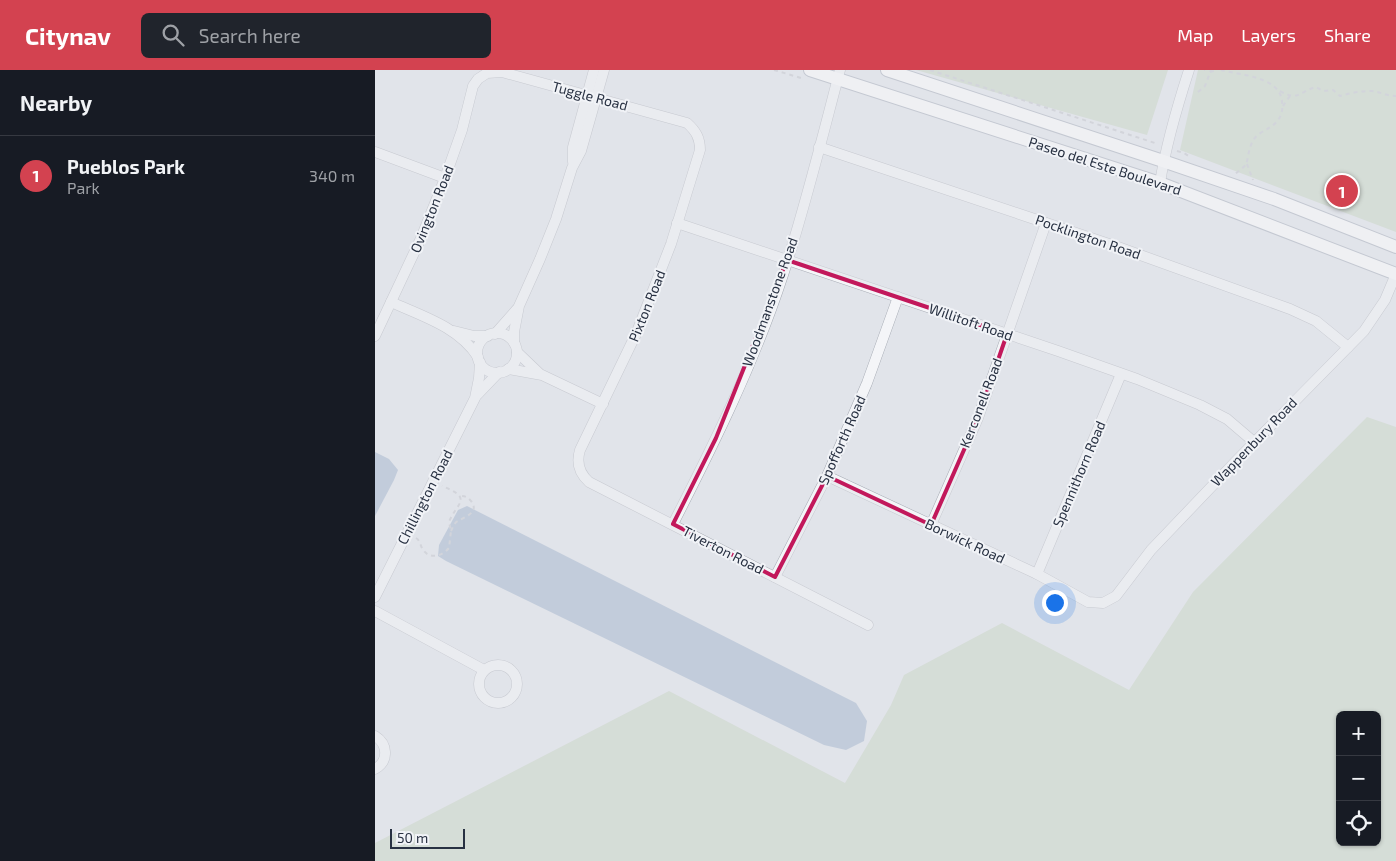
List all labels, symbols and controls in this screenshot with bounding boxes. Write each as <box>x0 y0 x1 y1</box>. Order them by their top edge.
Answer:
search box <box>141 13 491 58</box>
text: Citynav <box>25 21 111 50</box>
icon: search <box>159 21 187 49</box>
text: Search here <box>199 24 301 47</box>
text: Map <box>1177 24 1213 46</box>
text: Layers <box>1241 24 1296 46</box>
text: Share <box>1324 24 1371 46</box>
street label: Tuggle Road <box>550 77 630 114</box>
text: Nearby <box>20 90 92 115</box>
street label: Paseo del Este Boulevard <box>1027 133 1184 198</box>
text: Pueblos Park <box>67 155 185 178</box>
street label: Ovington Road <box>406 163 457 255</box>
text: 1 <box>33 166 39 185</box>
text: 340 m <box>309 166 355 185</box>
pin: 1 <box>1326 172 1358 210</box>
text: Park <box>67 178 100 197</box>
street label: Pocklington Road <box>1033 211 1143 263</box>
street label: Woodmanstone Road <box>738 235 801 369</box>
street label: Pixton Road <box>624 267 669 344</box>
street label: Willitoft Road <box>927 299 1015 344</box>
street label: Kerconell Road <box>956 356 1005 450</box>
street label: Spofforth Road <box>814 392 869 487</box>
street label: Wappenbury Road <box>1207 394 1300 490</box>
street label: Spennithorn Road <box>1048 418 1109 529</box>
street label: Chillington Road <box>393 447 456 547</box>
street label: Borwick Road <box>922 515 1008 567</box>
street label: Tiverton Road <box>680 522 767 577</box>
your location <box>1042 590 1068 616</box>
map controls <box>1336 711 1381 846</box>
button: + <box>1336 711 1381 756</box>
button: − <box>1336 756 1381 801</box>
button: locate <box>1336 801 1381 846</box>
scale bar <box>390 826 465 849</box>
text: 50 m <box>397 829 428 846</box>

